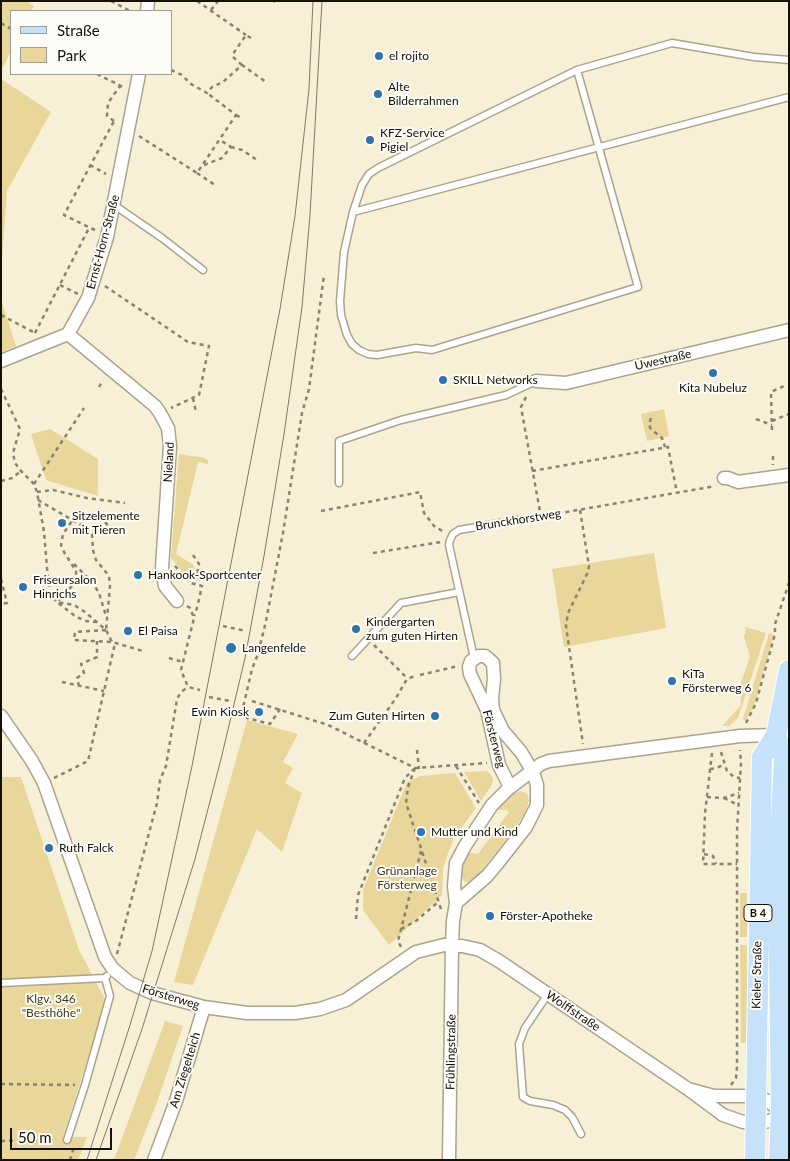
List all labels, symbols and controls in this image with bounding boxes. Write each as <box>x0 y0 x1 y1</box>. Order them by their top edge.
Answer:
legend <box>10 10 172 75</box>
text: Straße <box>57 21 100 39</box>
text: Park <box>57 46 86 64</box>
place label: el rojito <box>389 49 429 63</box>
marker: el rojito <box>373 50 385 62</box>
place label: Alte Bilderrahmen <box>388 80 459 108</box>
marker: Alte Bilderrahmen <box>372 88 384 100</box>
place label: KFZ-Service Pigiel <box>380 126 445 154</box>
marker: KFZ-Service Pigiel <box>364 134 376 146</box>
street label: Ernst-Horn-Straße <box>83 193 123 291</box>
street label: Uwestraße <box>633 347 693 373</box>
marker: Kita Nubeluz <box>707 367 719 379</box>
place label: SKILL Networks <box>453 373 538 387</box>
marker: SKILL Networks <box>437 374 449 386</box>
place label: Kita Nubeluz <box>679 381 747 395</box>
street label: Nieland <box>161 441 177 483</box>
street label: Brunckhorstweg <box>474 506 562 534</box>
place label: Sitzelemente mit Tieren <box>72 509 140 537</box>
marker: Sitzelemente mit Tieren <box>56 517 68 529</box>
place label: Hankook-Sportcenter <box>148 568 261 582</box>
marker: Hankook-Sportcenter <box>132 569 144 581</box>
place label: Friseursalon Hinrichs <box>33 573 97 601</box>
marker: Friseursalon Hinrichs <box>17 581 29 593</box>
place label: Kindergarten zum guten Hirten <box>366 615 458 643</box>
marker: Kindergarten zum guten Hirten <box>350 623 362 635</box>
place label: El Paisa <box>138 624 178 638</box>
marker: El Paisa <box>122 625 134 637</box>
marker: Langenfelde <box>224 641 238 655</box>
place label: Langenfelde <box>242 641 306 655</box>
place label: KiTa Försterweg 6 <box>682 667 752 695</box>
marker: KiTa Försterweg 6 <box>666 675 678 687</box>
place label: Ewin Kiosk <box>191 705 249 719</box>
marker: Ewin Kiosk <box>253 706 265 718</box>
street label: Försterweg <box>479 708 509 770</box>
place label: Zum Guten Hirten <box>329 709 425 723</box>
marker: Zum Guten Hirten <box>429 710 441 722</box>
place label: Mutter und Kind <box>431 825 518 839</box>
marker: Mutter und Kind <box>415 826 427 838</box>
place label: Ruth Falck <box>59 841 114 855</box>
marker: Ruth Falck <box>43 842 55 854</box>
park label: Grünanlage Försterweg <box>377 864 437 892</box>
road number: B 4 <box>744 904 772 921</box>
place label: Förster-Apotheke <box>500 909 593 923</box>
marker: Förster-Apotheke <box>484 910 496 922</box>
street label: Kieler Straße <box>749 941 765 1009</box>
street label: Försterweg <box>140 981 202 1013</box>
street label: Wolffstraße <box>543 988 603 1034</box>
park label: Klgv. 346 "Besthöhe" <box>22 992 80 1020</box>
street label: Frühlingstraße <box>443 1014 459 1090</box>
street label: Am Ziegelteich <box>167 1030 203 1110</box>
scale bar <box>12 1118 115 1150</box>
text: 50 m <box>18 1128 52 1146</box>

